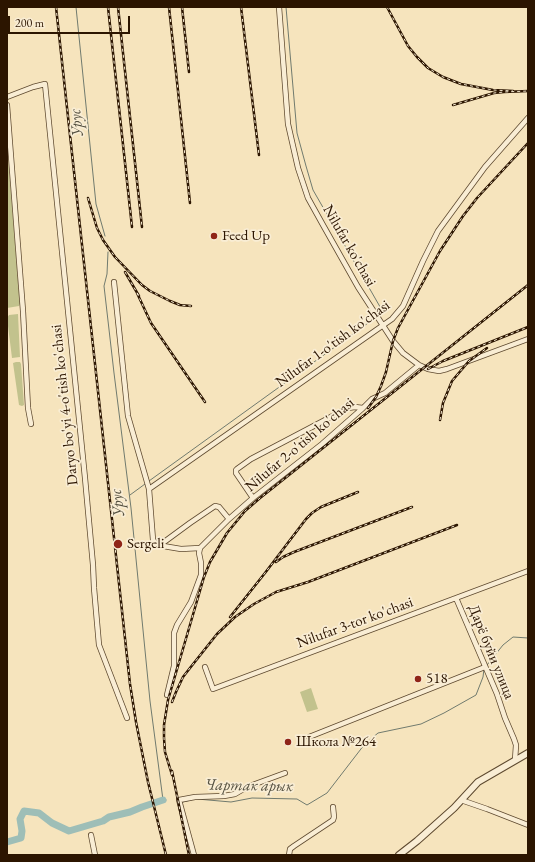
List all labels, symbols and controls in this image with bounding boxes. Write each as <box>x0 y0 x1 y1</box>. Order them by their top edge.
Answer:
scale bar <box>10 8 132 34</box>
text: 200 m <box>15 15 44 31</box>
water label: Урус <box>66 108 88 138</box>
street label: Nilufar ko'chasi <box>318 202 380 290</box>
place label: Feed Up <box>222 227 270 245</box>
marker: Feed Up <box>209 231 219 241</box>
street label: Nilufar 1-o'tish ko'chasi <box>272 296 394 392</box>
street label: Daryo bo'yi 4-o'tish ko'chasi <box>48 324 82 486</box>
street label: Nilufar 2-o'tish ko'chasi <box>242 394 358 496</box>
water label: Урус <box>107 488 129 518</box>
place label: Sergeli <box>127 535 164 553</box>
marker: Sergeli <box>112 538 124 550</box>
street label: Nilufar 3-tor ko'chasi <box>294 594 416 652</box>
street label: Дарё буйи улица <box>464 602 518 702</box>
place label: 518 <box>426 670 448 688</box>
marker: 518 <box>413 674 423 684</box>
place label: Школа №264 <box>296 733 376 751</box>
marker: Школа №264 <box>283 737 293 747</box>
water label: Чартак арык <box>205 776 293 796</box>

